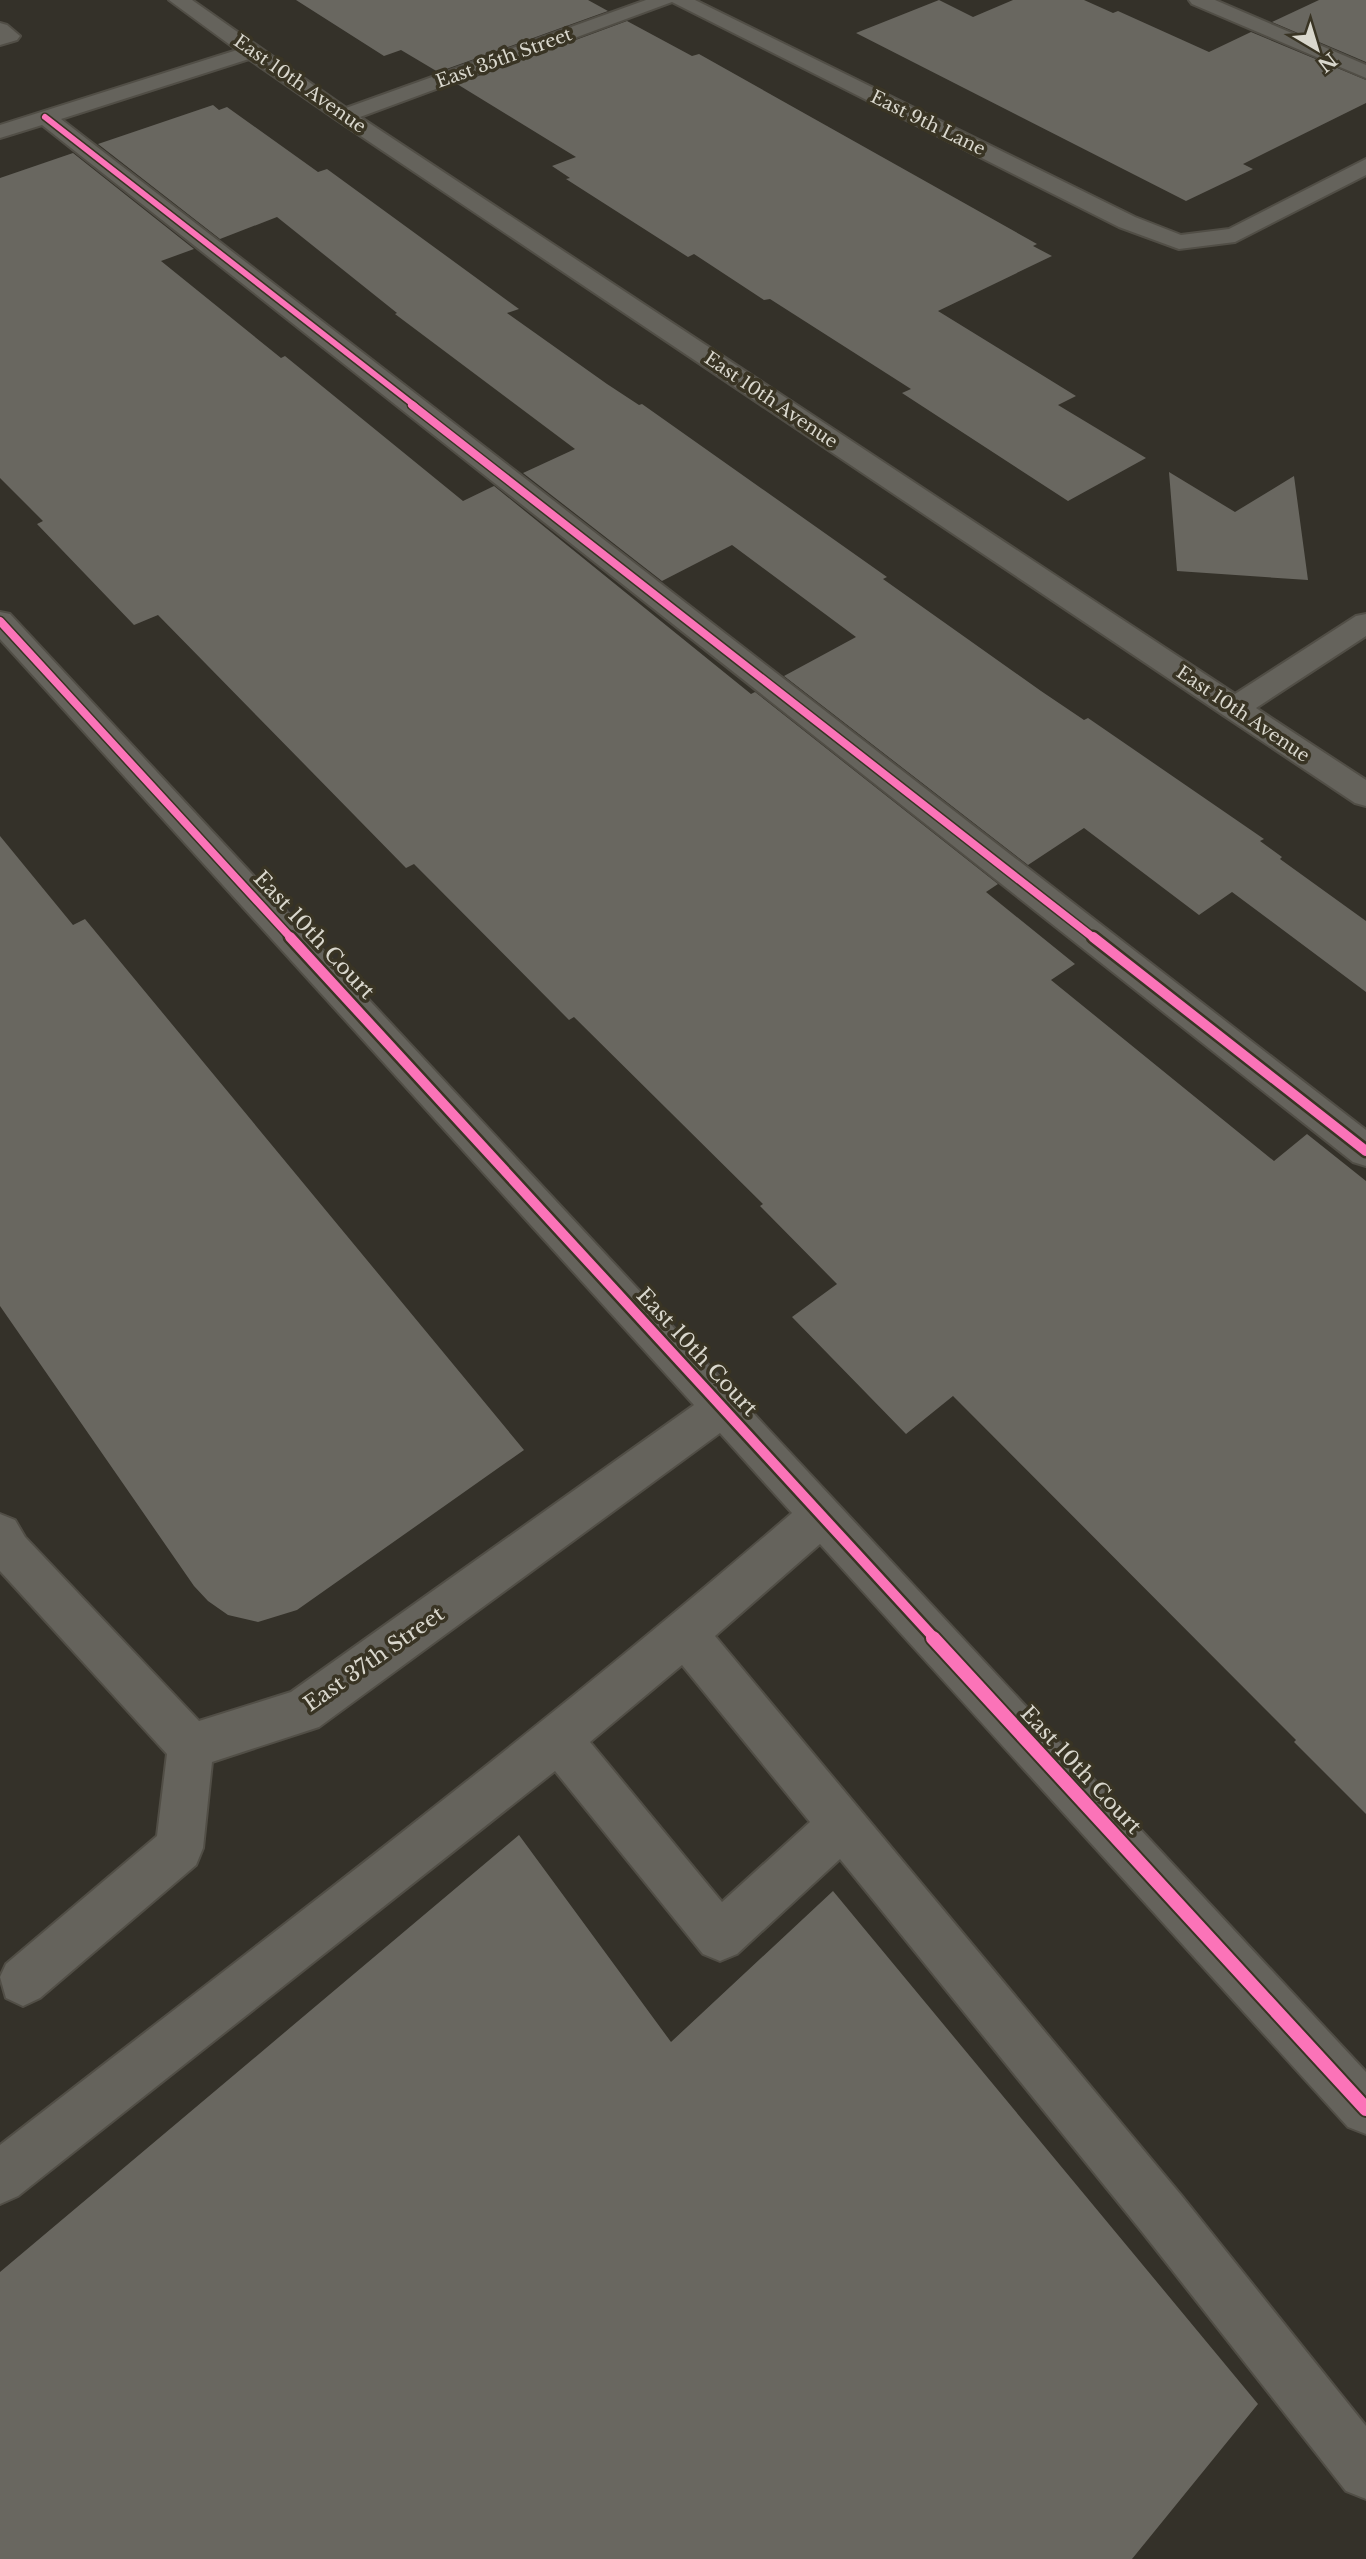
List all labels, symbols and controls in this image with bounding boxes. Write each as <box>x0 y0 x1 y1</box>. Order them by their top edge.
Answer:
north arrow <box>1282 14 1352 84</box>
street label: East 35th Street <box>433 23 575 93</box>
street label: East 10th Avenue <box>230 30 370 138</box>
text: N <box>1313 47 1341 77</box>
street label: East 9th Lane <box>867 86 989 160</box>
street label: East 10th Avenue <box>700 347 842 453</box>
street label: East 10th Avenue <box>1172 661 1314 767</box>
street label: East 10th Court <box>248 866 380 1005</box>
street label: East 10th Court <box>631 1283 763 1422</box>
street label: East 37th Street <box>299 1601 449 1717</box>
street label: East 10th Court <box>1015 1701 1147 1840</box>

